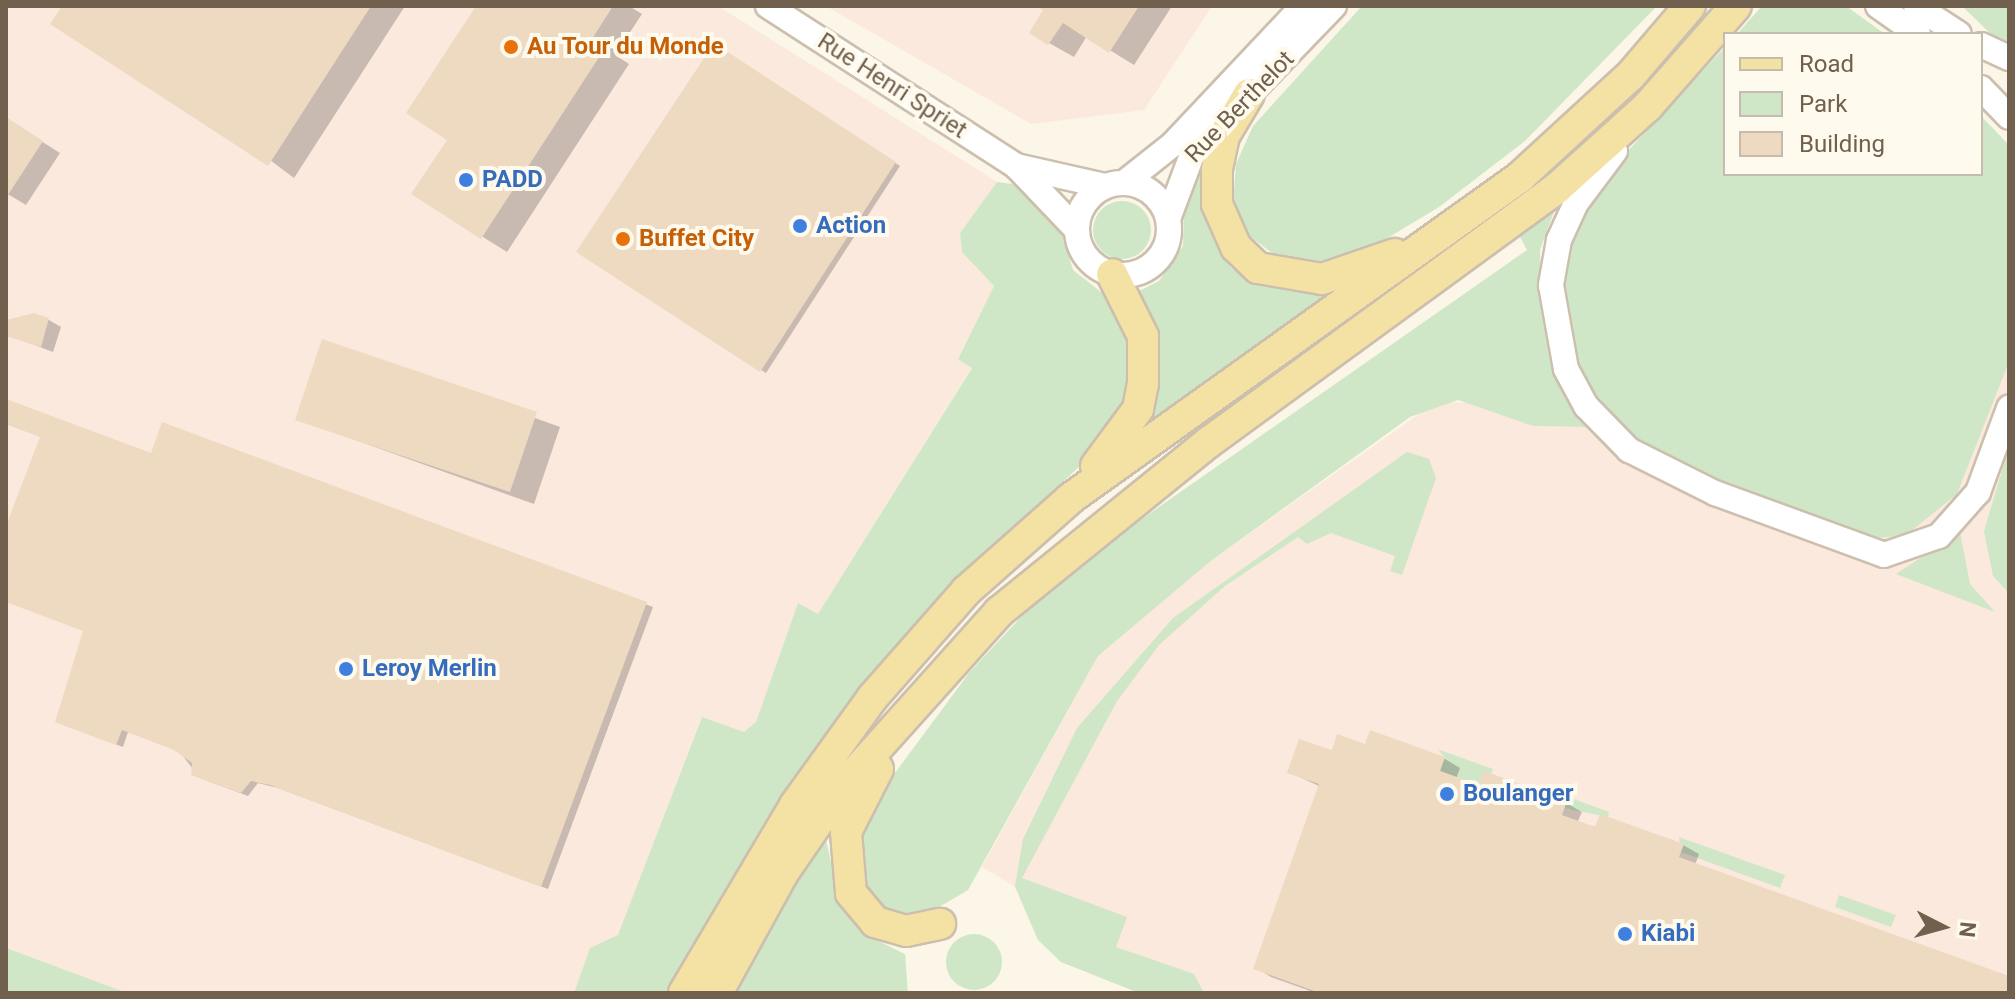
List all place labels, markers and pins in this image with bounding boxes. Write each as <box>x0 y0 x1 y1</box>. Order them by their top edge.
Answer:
place label: Au Tour du Monde <box>527 33 724 61</box>
marker: Au Tour du Monde <box>502 38 520 56</box>
place label: PADD <box>482 166 543 194</box>
marker: PADD <box>457 171 475 189</box>
place label: Action <box>816 212 886 240</box>
marker: Action <box>791 217 809 235</box>
place label: Buffet City <box>639 225 754 253</box>
marker: Buffet City <box>614 230 632 248</box>
place label: Leroy Merlin <box>362 655 497 683</box>
marker: Leroy Merlin <box>337 660 355 678</box>
place label: Boulanger <box>1463 780 1573 808</box>
marker: Boulanger <box>1438 785 1456 803</box>
place label: Kiabi <box>1641 920 1695 948</box>
marker: Kiabi <box>1616 925 1634 943</box>

